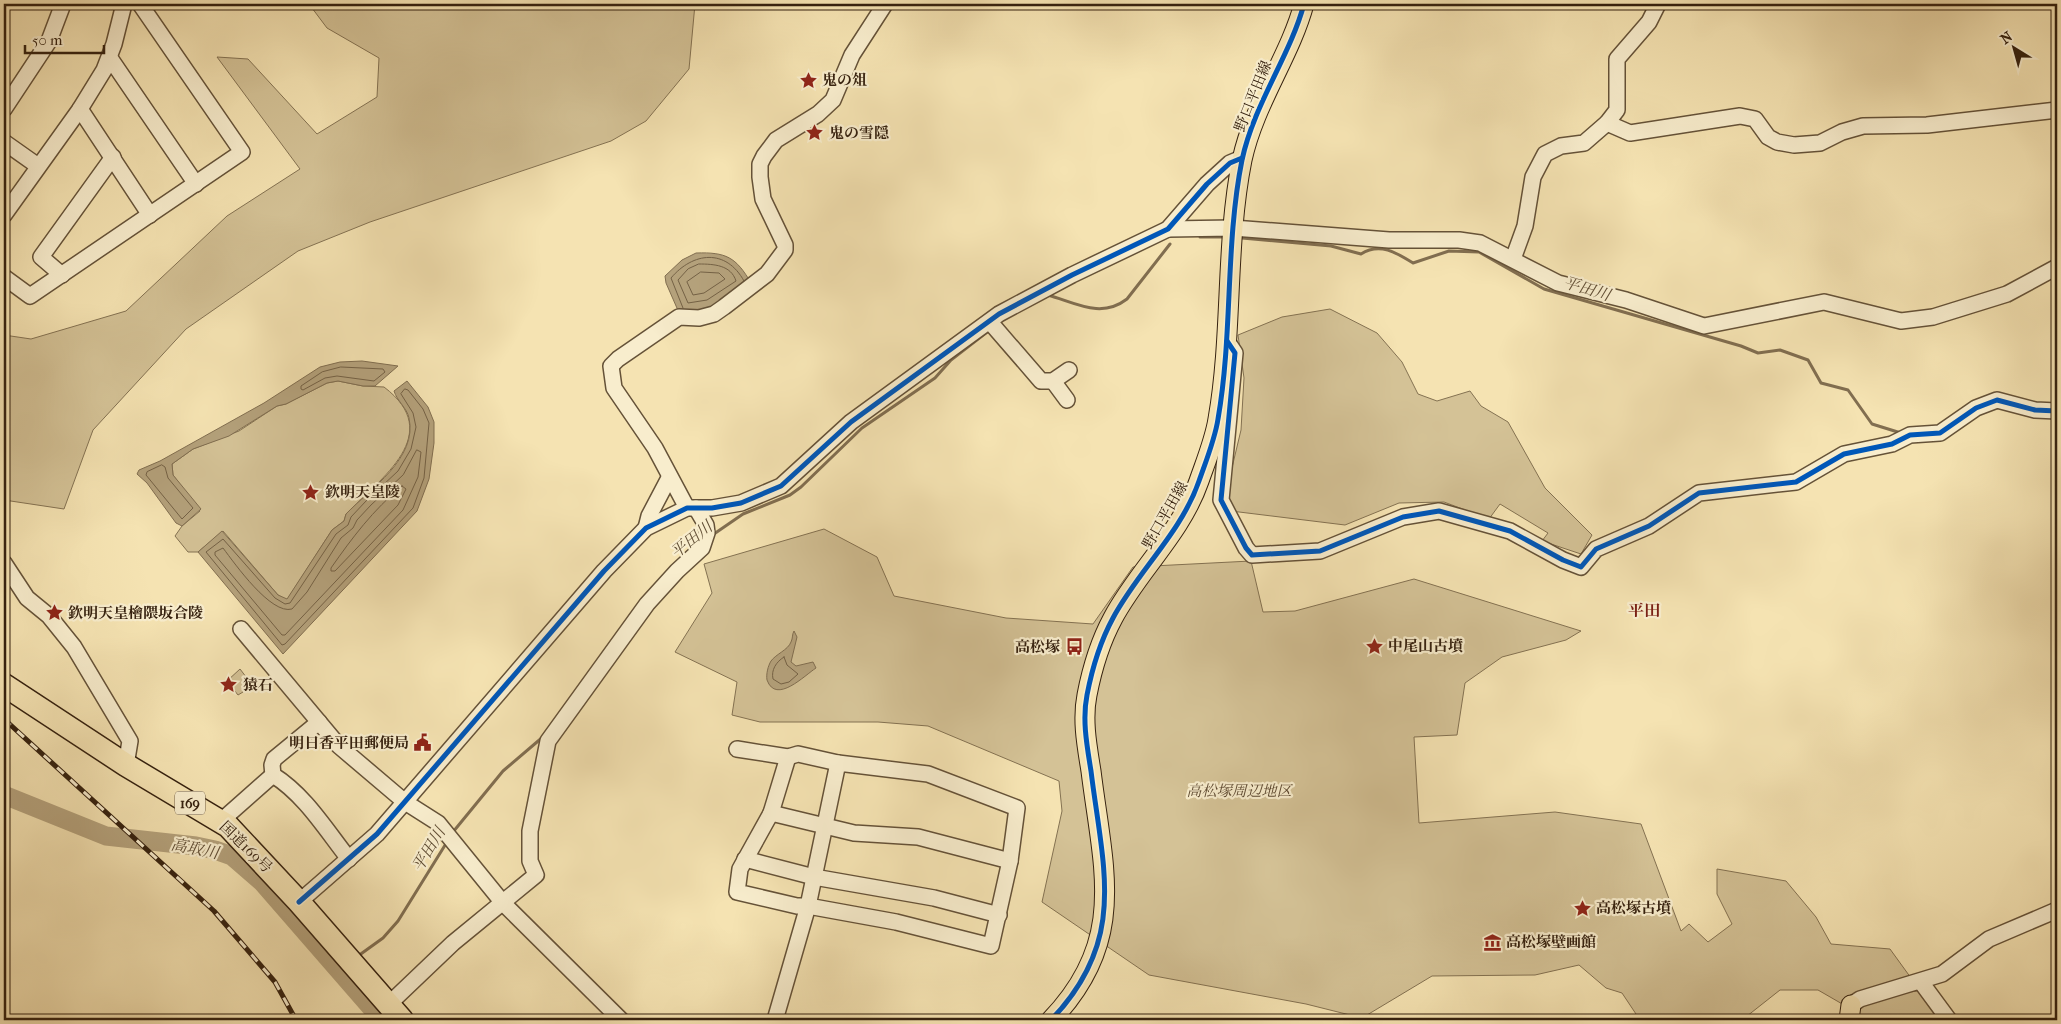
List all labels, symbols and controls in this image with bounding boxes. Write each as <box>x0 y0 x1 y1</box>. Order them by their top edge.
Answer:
scale bar <box>25 22 104 54</box>
north arrow <box>1988 22 2038 72</box>
text: N <box>1997 28 2016 48</box>
text: 50 m <box>32 31 63 49</box>
street label: 野口平田線 <box>1231 58 1275 134</box>
place icon: 鬼の俎 <box>798 70 818 90</box>
place label: 鬼の俎 <box>822 71 867 89</box>
place icon: 鬼の雪隠 <box>805 123 825 143</box>
place label: 鬼の雪隠 <box>829 124 889 142</box>
water label: 平田川 <box>1561 272 1614 305</box>
street label: 野口平田線 <box>1138 478 1192 552</box>
place icon: 欽明天皇陵 <box>301 482 321 502</box>
place label: 欽明天皇陵 <box>325 483 400 501</box>
water label: 平田川 <box>667 516 717 562</box>
district label: 平田 <box>1628 601 1660 620</box>
place icon: 欽明天皇檜隈坂合陵 <box>44 603 64 623</box>
place label: 欽明天皇檜隈坂合陵 <box>68 604 203 622</box>
place icon: 中尾山古墳 <box>1364 636 1384 656</box>
bus stop icon: 高松塚 <box>1064 637 1084 657</box>
place label: 中尾山古墳 <box>1388 637 1463 655</box>
place label: 高松塚 <box>1015 638 1060 656</box>
place icon: 猿石 <box>219 675 239 695</box>
place label: 猿石 <box>243 676 273 694</box>
public building icon: 明日香平田郵便局 <box>413 733 433 753</box>
place label: 明日香平田郵便局 <box>289 734 409 752</box>
park label: 高松塚周辺地区 <box>1186 782 1293 800</box>
road number: 169 <box>175 791 205 814</box>
street label: 国道169号 <box>216 818 276 876</box>
water label: 平田川 <box>408 822 450 875</box>
water label: 高取川 <box>170 835 222 863</box>
place icon: 高松塚古墳 <box>1572 898 1592 918</box>
place label: 高松塚古墳 <box>1596 899 1671 917</box>
museum icon: 高松塚壁画館 <box>1482 932 1502 952</box>
place label: 高松塚壁画館 <box>1506 933 1596 951</box>

